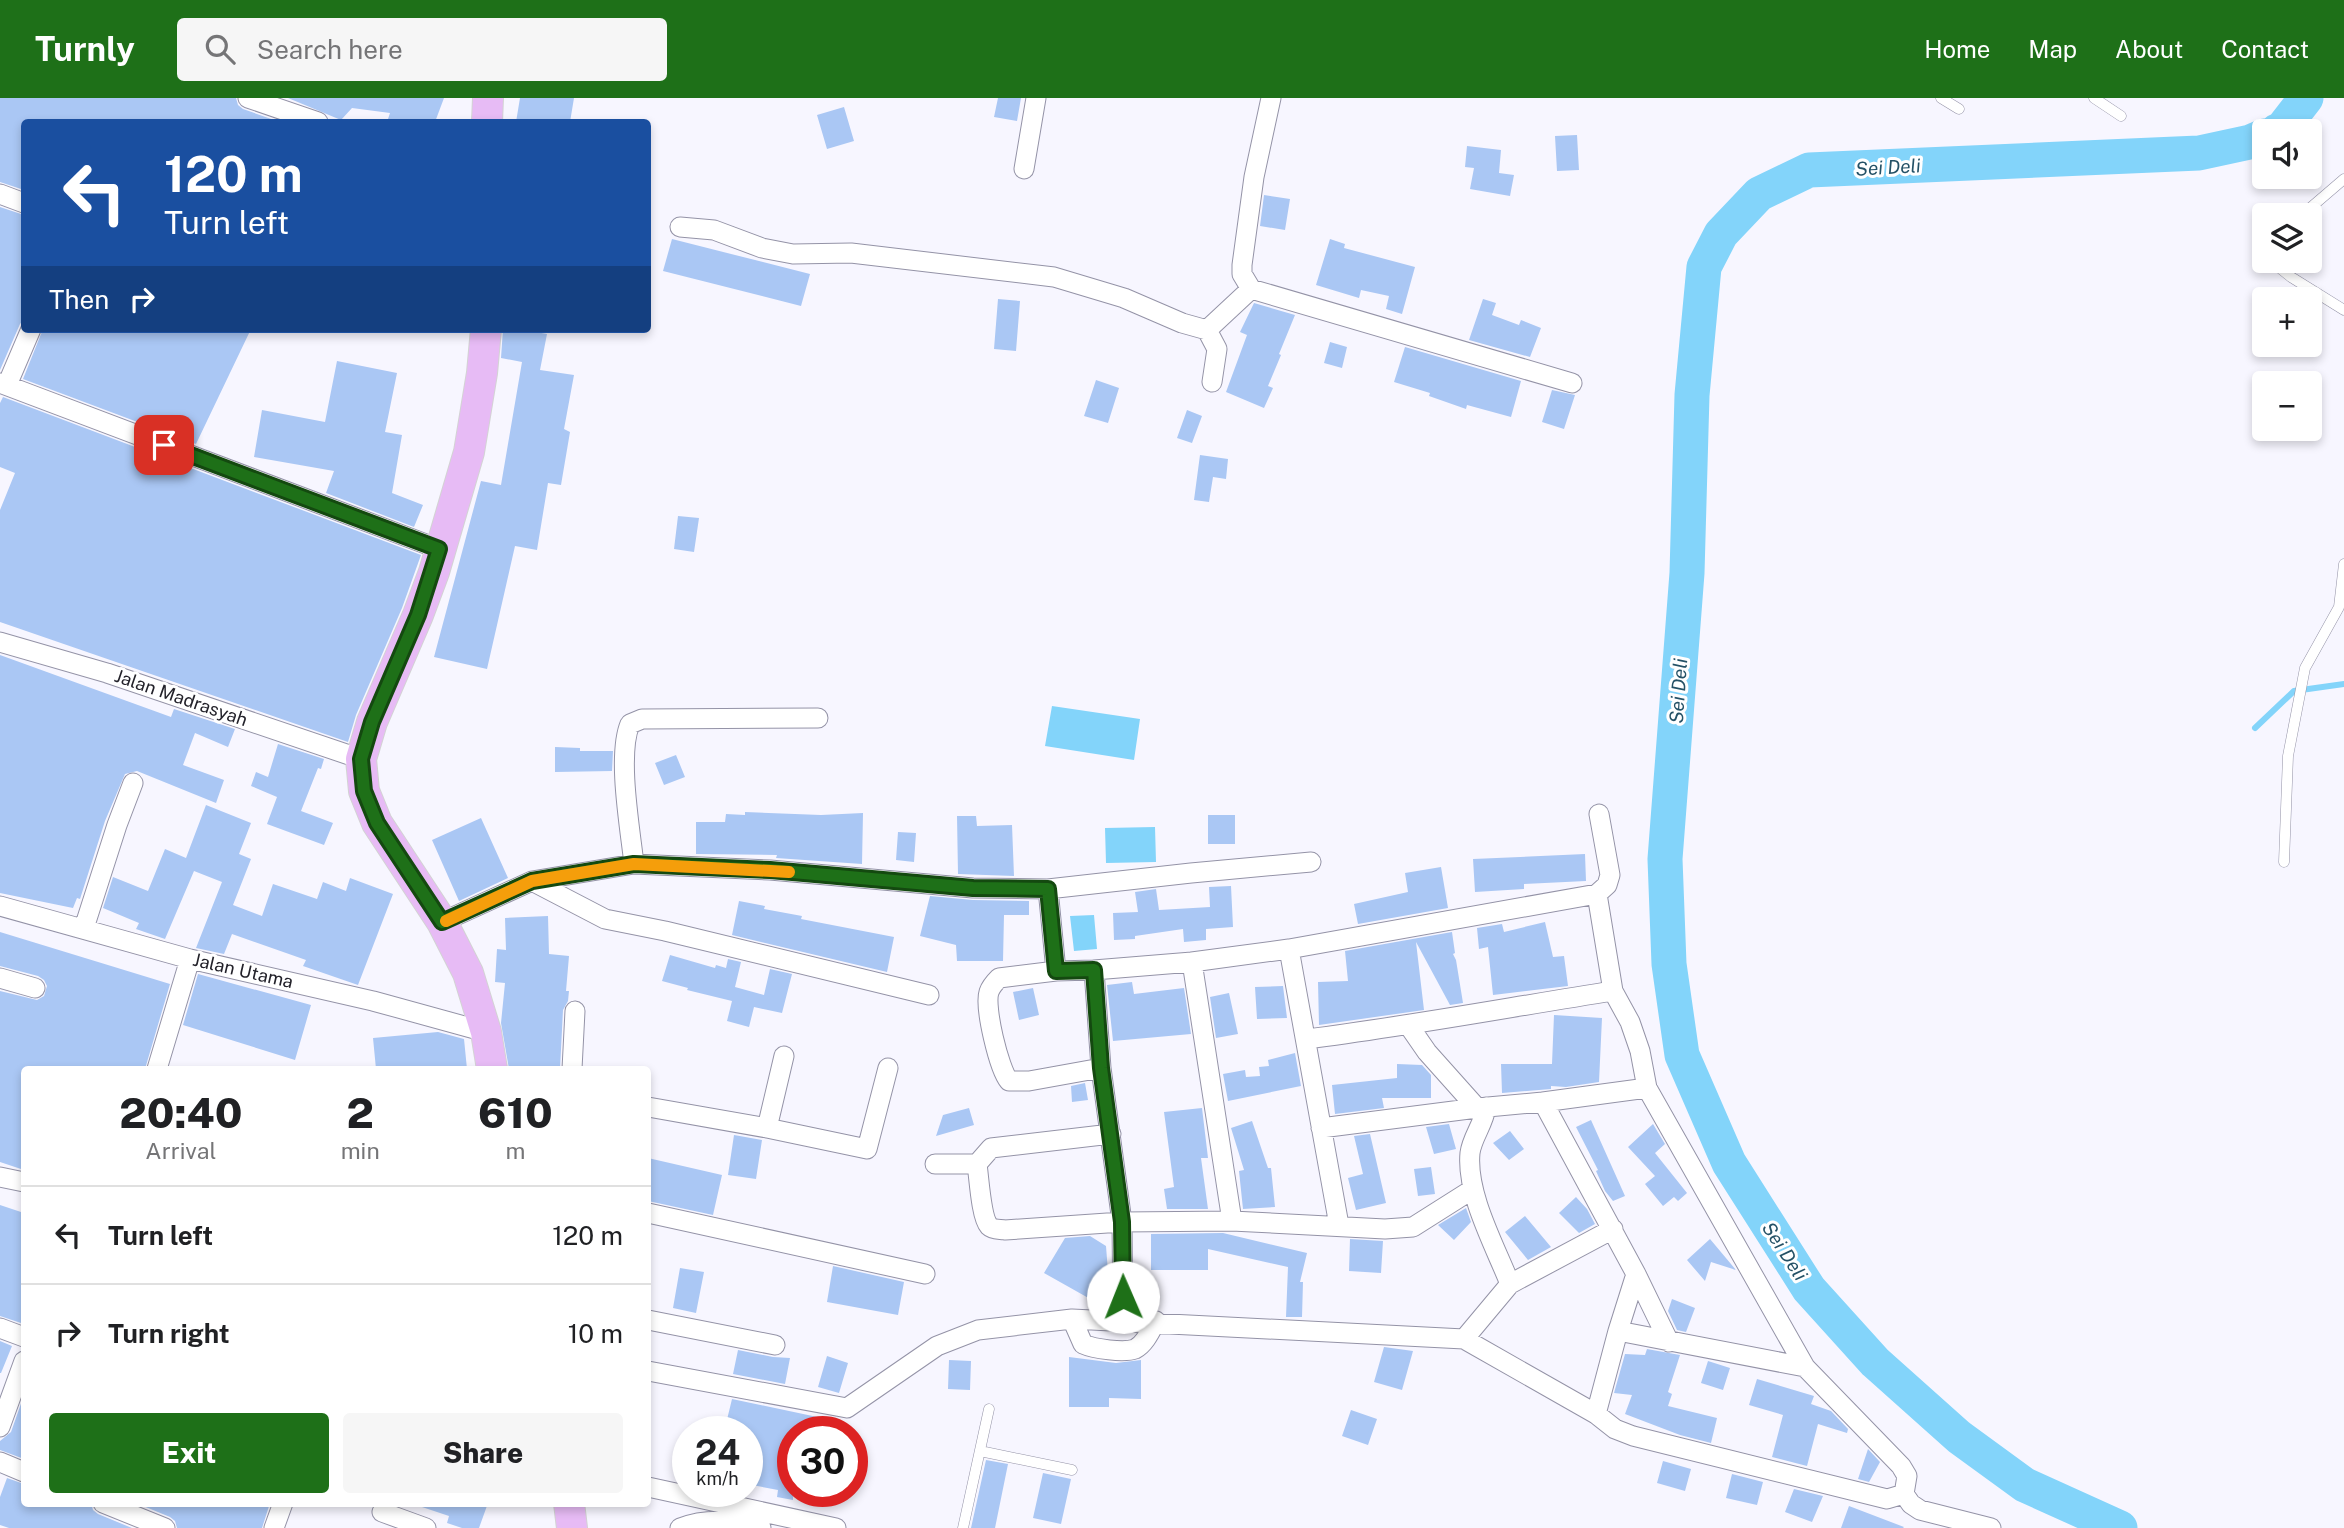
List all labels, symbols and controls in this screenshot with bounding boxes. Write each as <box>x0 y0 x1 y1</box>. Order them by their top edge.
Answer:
search box <box>177 18 667 81</box>
text: Turnly <box>35 30 135 68</box>
icon: search <box>201 30 239 68</box>
text: Search here <box>257 34 403 65</box>
text: Home <box>1924 35 1990 63</box>
text: Map <box>2028 35 2077 63</box>
text: About <box>2115 35 2183 63</box>
text: Contact <box>2221 35 2309 63</box>
map controls <box>2252 119 2322 441</box>
button: sound <box>2252 119 2322 189</box>
text: 120 m <box>164 145 303 203</box>
icon: left <box>49 147 140 238</box>
water label: Sei Deli <box>1855 154 1922 180</box>
button: layers <box>2252 203 2322 273</box>
text: Turn left <box>164 204 289 241</box>
icon: right <box>123 280 161 318</box>
text: Then <box>49 284 109 315</box>
button: + <box>2252 287 2322 357</box>
button: − <box>2252 371 2322 441</box>
pin <box>134 415 194 475</box>
icon: arrive <box>145 426 183 464</box>
water label: Sei Deli <box>1665 657 1691 724</box>
street label: Jalan Madrasyah <box>112 665 250 730</box>
street label: Jalan Utama <box>191 949 295 992</box>
text: 20:40 <box>119 1088 242 1137</box>
text: 2 <box>347 1088 374 1137</box>
text: 610 <box>478 1088 553 1137</box>
text: Arrival <box>145 1137 216 1164</box>
text: min <box>341 1137 380 1164</box>
text: m <box>505 1137 525 1164</box>
icon: left <box>49 1216 87 1254</box>
water label: Sei Deli <box>1758 1218 1812 1285</box>
text: Turn left <box>108 1220 213 1251</box>
text: 120 m <box>552 1220 623 1251</box>
position arrow <box>1086 1260 1160 1334</box>
icon: right <box>49 1314 87 1352</box>
text: Turn right <box>108 1318 230 1349</box>
text: 10 m <box>568 1318 623 1349</box>
button: Exit <box>49 1413 329 1493</box>
button: Share <box>343 1413 623 1493</box>
speed limit sign: 30 <box>777 1416 868 1507</box>
text: 24 <box>695 1432 740 1473</box>
text: km/h <box>696 1468 739 1489</box>

